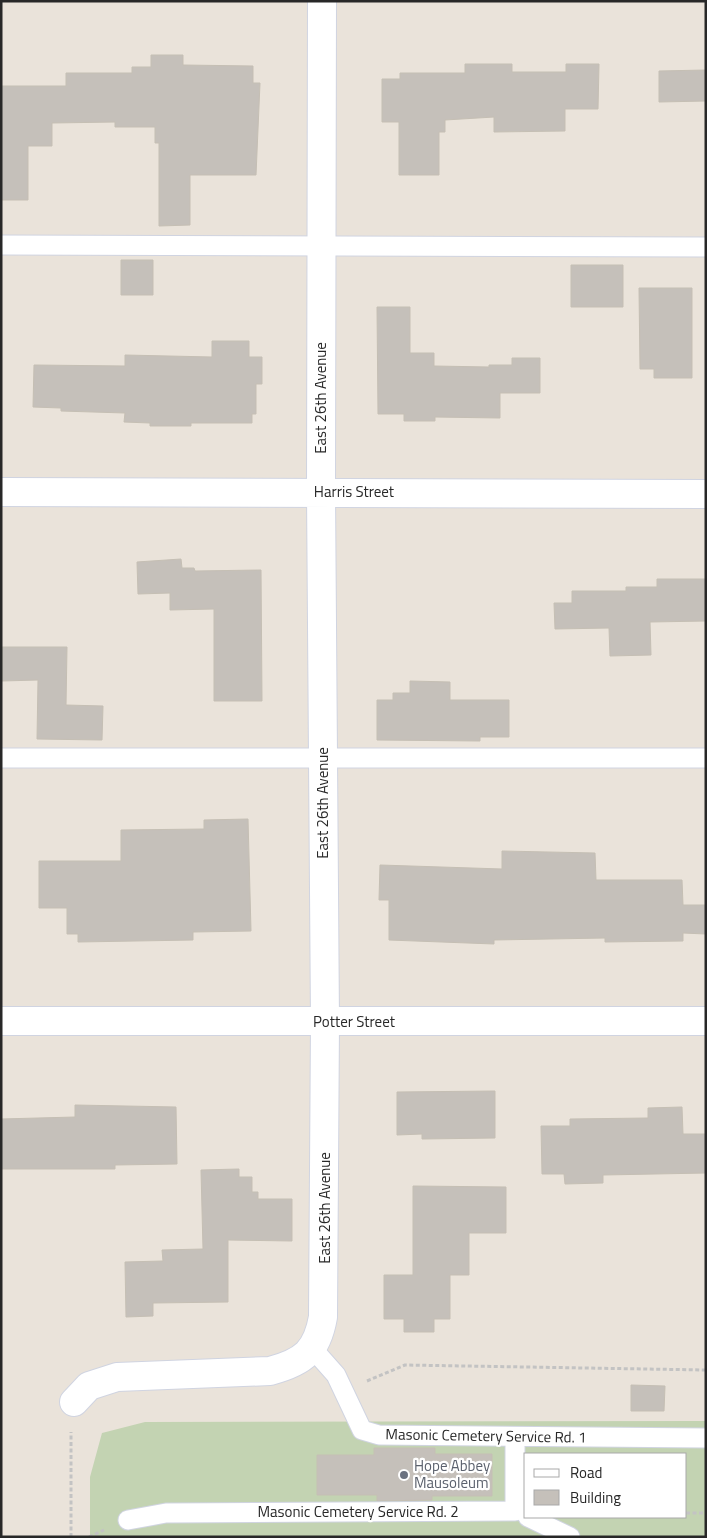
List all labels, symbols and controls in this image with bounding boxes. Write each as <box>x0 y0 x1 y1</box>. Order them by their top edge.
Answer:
street label: East 26th Avenue <box>309 342 332 454</box>
street label: Harris Street <box>314 480 395 503</box>
street label: East 26th Avenue <box>311 747 334 859</box>
street label: Potter Street <box>313 1010 396 1033</box>
street label: East 26th Avenue <box>313 1152 336 1264</box>
street label: Masonic Cemetery Service Rd. 1 <box>385 1422 587 1449</box>
legend <box>524 1453 687 1518</box>
place label: Hope Abbey Mausoleum <box>414 1454 490 1494</box>
text: Road <box>570 1461 602 1484</box>
marker: Hope Abbey Mausoleum <box>398 1469 410 1481</box>
text: Building <box>570 1486 621 1509</box>
street label: Masonic Cemetery Service Rd. 2 <box>257 1500 459 1523</box>

